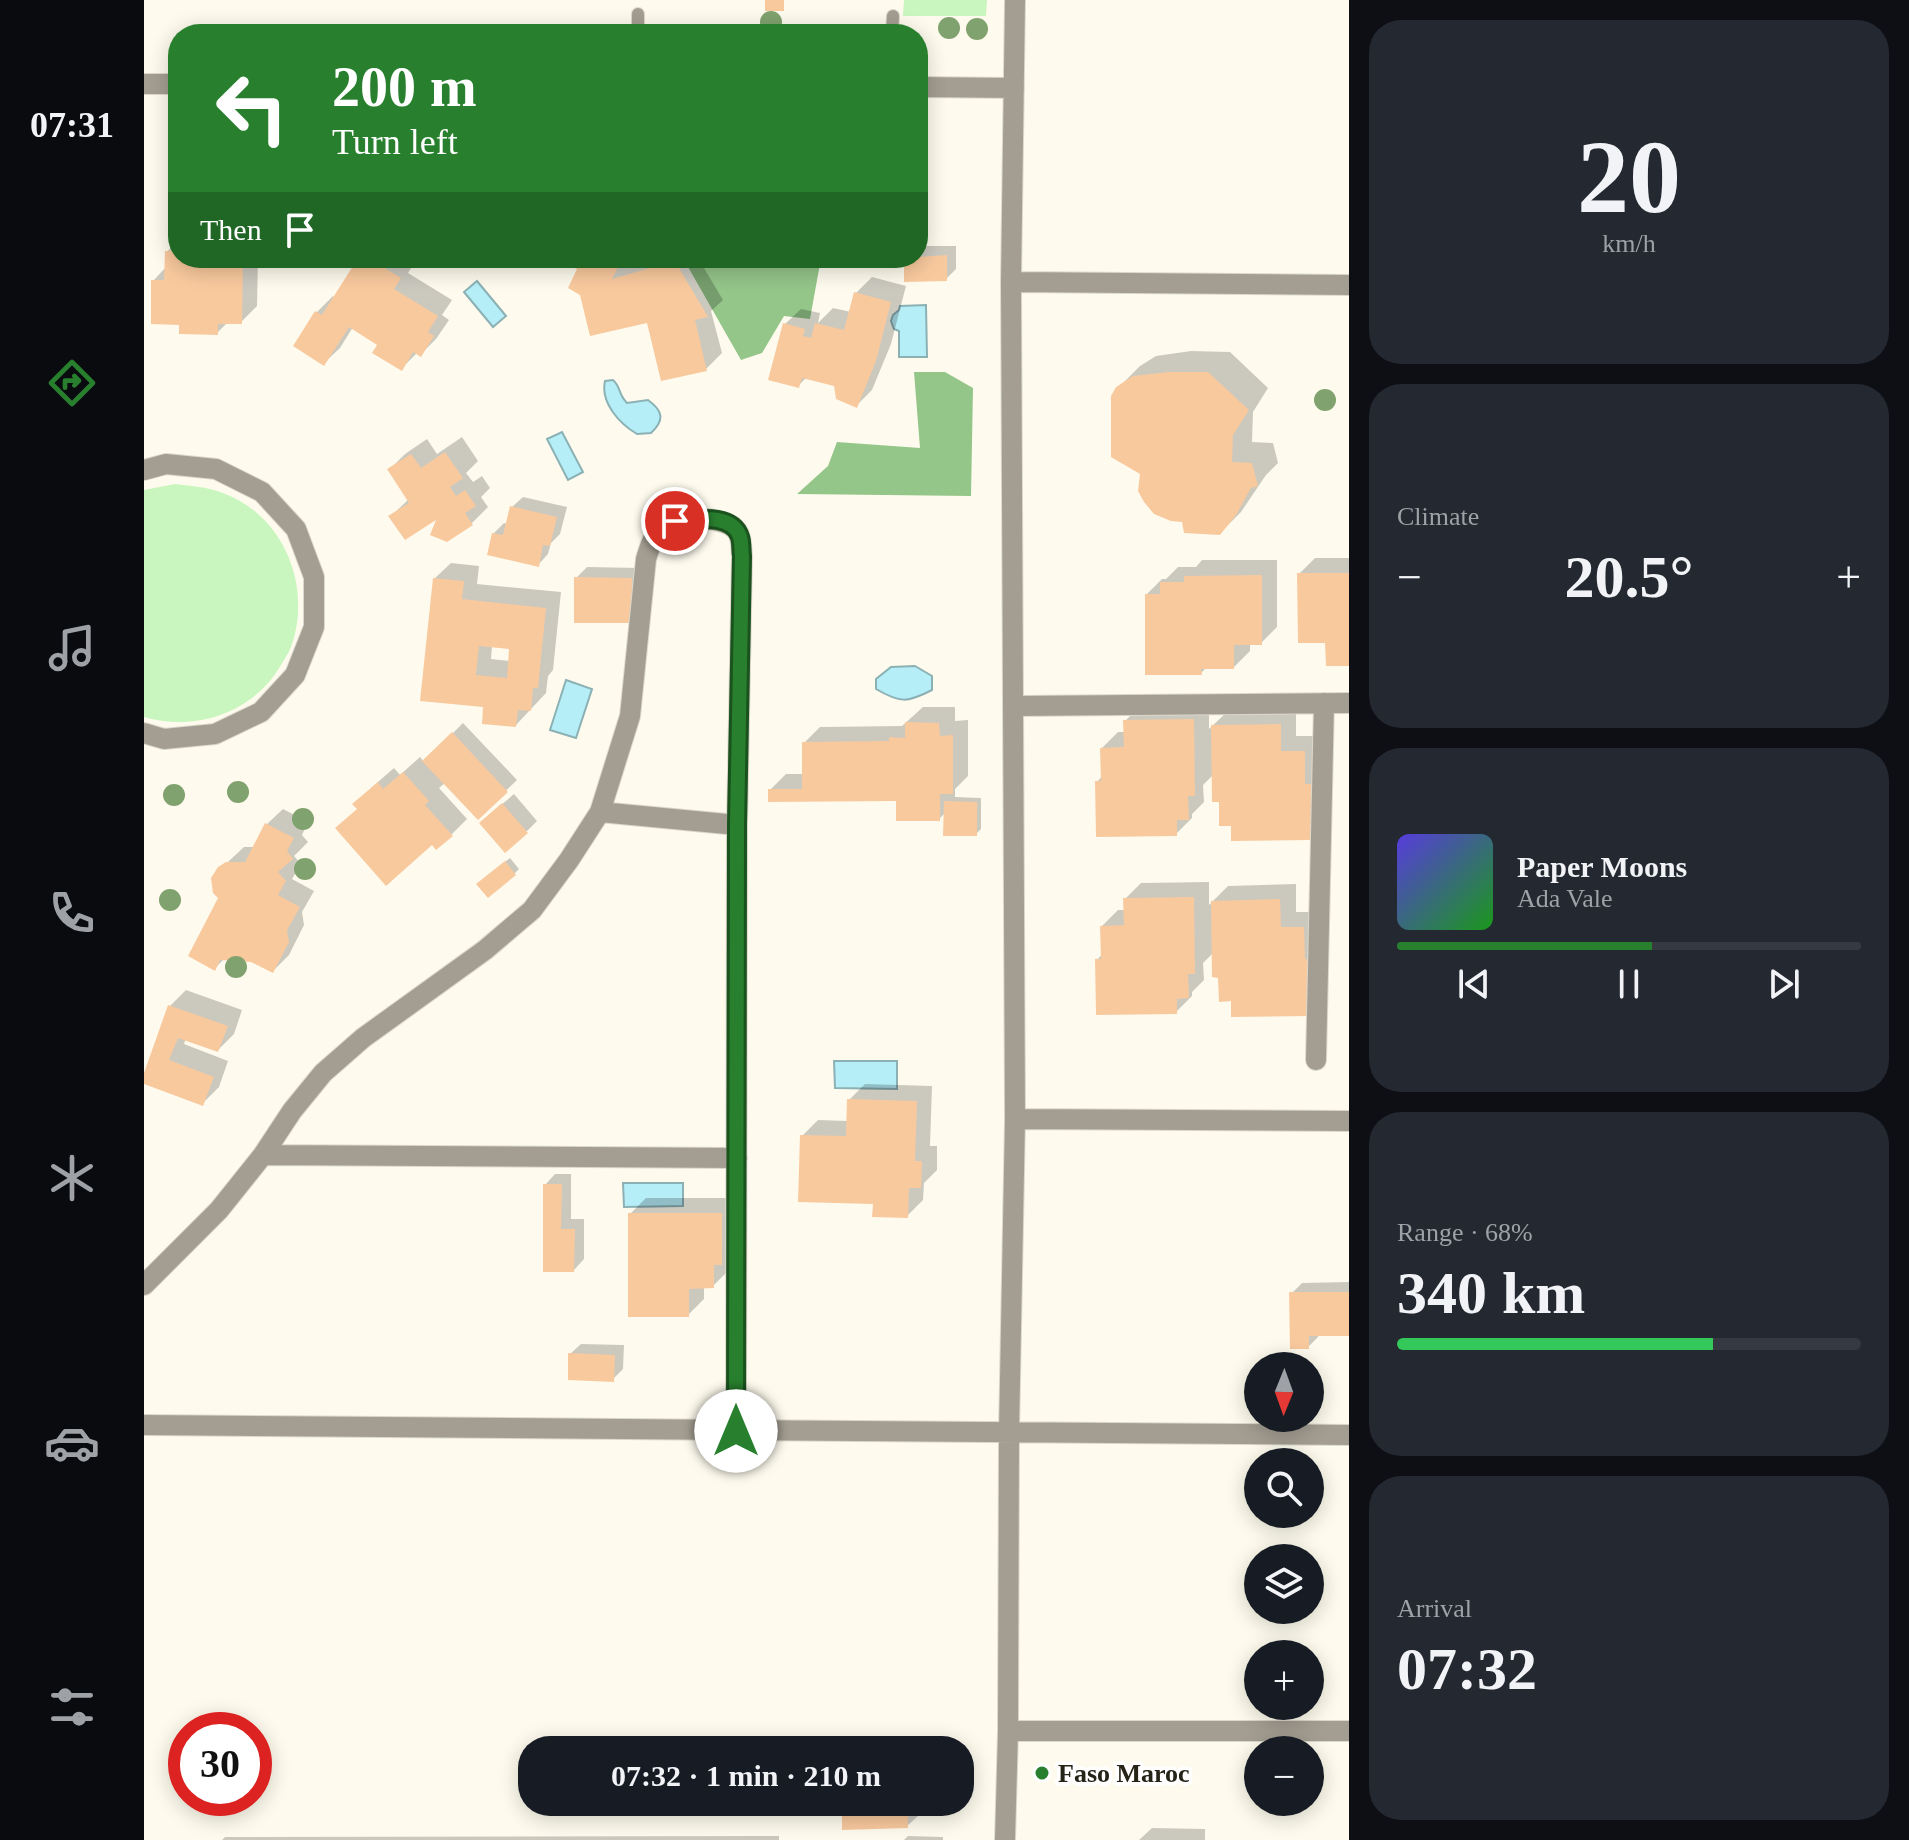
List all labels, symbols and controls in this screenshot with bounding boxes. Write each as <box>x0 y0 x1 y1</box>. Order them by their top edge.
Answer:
icon: left <box>200 56 304 160</box>
text: 200 m <box>332 56 477 118</box>
text: 07:31 <box>30 105 114 145</box>
text: 20 <box>1577 119 1681 234</box>
text: Turn left <box>332 122 458 162</box>
icon: arrive <box>278 208 322 252</box>
text: Then <box>200 213 262 246</box>
text: km/h <box>1602 229 1656 258</box>
icon: directions <box>44 355 100 411</box>
pin <box>641 487 709 555</box>
icon: arrive <box>653 499 697 543</box>
text: Climate <box>1397 502 1479 531</box>
text: 20.5° <box>1565 544 1694 610</box>
text: − <box>1397 553 1422 602</box>
text: + <box>1836 553 1861 602</box>
icon: music <box>44 620 100 676</box>
text: Paper Moons <box>1517 850 1687 883</box>
text: Ada Vale <box>1517 884 1613 913</box>
icon: phone <box>44 885 100 941</box>
icon: previous <box>1452 962 1496 1006</box>
icon: pause <box>1607 962 1651 1006</box>
icon: next <box>1762 962 1806 1006</box>
icon: climate <box>44 1150 100 1206</box>
text: Range · 68% <box>1397 1218 1533 1247</box>
text: 340 km <box>1397 1260 1585 1326</box>
north arrow <box>1244 1352 1324 1432</box>
map controls <box>1244 1352 1324 1816</box>
position arrow <box>694 1389 778 1473</box>
icon: car <box>44 1415 100 1471</box>
button: search <box>1244 1448 1324 1528</box>
button: layers <box>1244 1544 1324 1624</box>
text: Arrival <box>1397 1594 1472 1623</box>
text: 07:32 <box>1397 1636 1537 1702</box>
button: + <box>1244 1640 1324 1720</box>
icon: filters <box>44 1679 100 1735</box>
speed limit sign: 30 <box>168 1712 272 1816</box>
button: − <box>1244 1736 1324 1816</box>
text: 07:32 · 1 min · 210 m <box>611 1759 881 1792</box>
place label: Faso Maroc <box>1058 1759 1190 1788</box>
marker: Faso Maroc <box>1033 1764 1051 1782</box>

